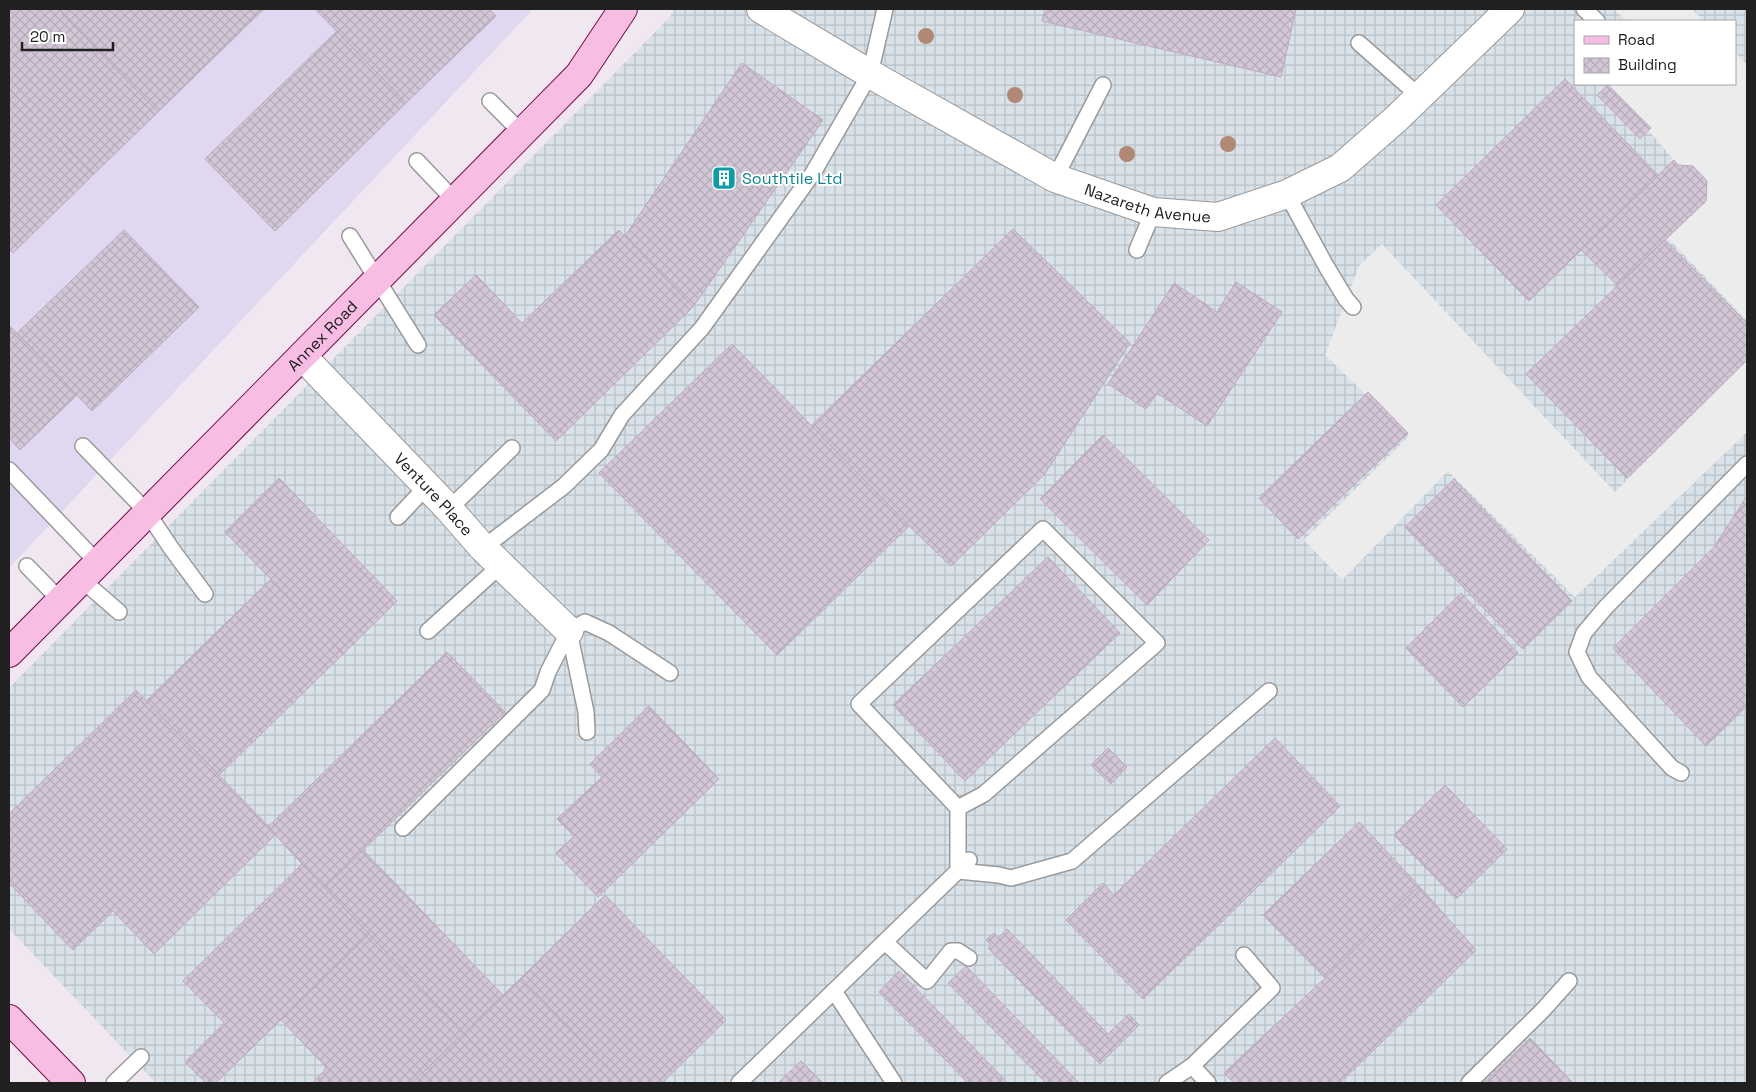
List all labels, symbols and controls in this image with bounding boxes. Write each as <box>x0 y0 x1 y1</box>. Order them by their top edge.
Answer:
scale bar <box>22 20 114 52</box>
legend <box>1574 20 1736 85</box>
text: 20 m <box>30 27 65 46</box>
text: Road <box>1618 30 1655 49</box>
text: Building <box>1618 55 1677 74</box>
building icon: Southtile Ltd <box>711 165 737 191</box>
place label: Southtile Ltd <box>742 168 843 189</box>
street label: Nazareth Avenue <box>1082 179 1212 227</box>
street label: Annex Road <box>283 295 362 375</box>
street label: Venture Place <box>390 448 478 540</box>

